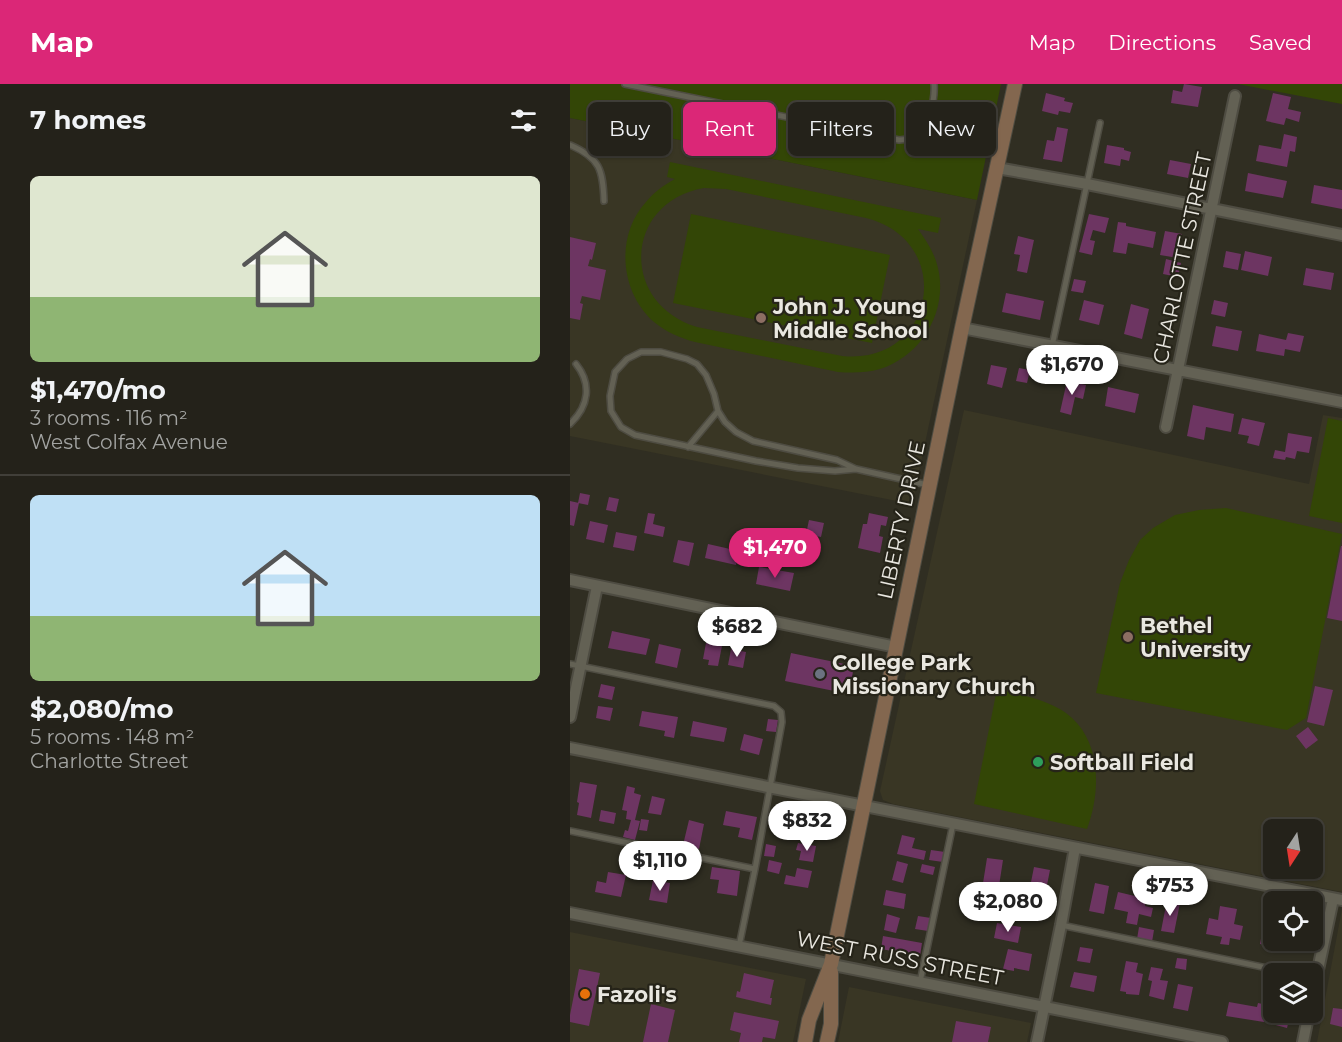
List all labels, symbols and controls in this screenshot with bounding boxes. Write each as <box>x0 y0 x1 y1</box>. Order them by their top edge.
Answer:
text: Map <box>30 25 93 59</box>
text: Map <box>1029 30 1075 55</box>
text: Directions <box>1108 30 1216 55</box>
text: Saved <box>1249 30 1312 55</box>
chip: Buy <box>588 102 671 156</box>
chip: Rent <box>683 102 776 156</box>
chip: Filters <box>788 102 894 156</box>
chip: New <box>906 102 996 156</box>
text: 7 homes <box>30 104 146 136</box>
icon: filters <box>507 104 540 137</box>
street label: CHARLOTTE STREET <box>1147 150 1217 366</box>
icon: home <box>231 215 339 323</box>
place label: John J. Young Middle School <box>772 294 928 343</box>
marker: John J. Young Middle School <box>754 311 768 325</box>
pin: $1,670 <box>1023 345 1121 396</box>
text: $1,670 <box>1040 352 1104 376</box>
text: $1,470/mo <box>30 374 166 406</box>
text: 3 rooms · 116 m² <box>30 406 188 430</box>
text: West Colfax Avenue <box>30 430 228 454</box>
street label: LIBERTY DRIVE <box>872 439 930 601</box>
pin: $1,470 <box>726 528 824 579</box>
icon: home <box>231 534 339 642</box>
text: $1,470 <box>743 535 807 559</box>
pin: $682 <box>701 607 773 658</box>
place label: Bethel University <box>1140 613 1251 662</box>
text: $682 <box>712 614 762 638</box>
marker: Bethel University <box>1121 630 1135 644</box>
place label: College Park Missionary Church <box>832 650 1036 699</box>
marker: College Park Missionary Church <box>813 667 827 681</box>
text: $2,080/mo <box>30 693 174 725</box>
text: 5 rooms · 148 m² <box>30 725 194 749</box>
text: Charlotte Street <box>30 749 189 773</box>
place label: Softball Field <box>1050 750 1194 775</box>
marker: Softball Field <box>1031 755 1045 769</box>
pin: $832 <box>771 801 843 852</box>
text: $832 <box>782 808 832 832</box>
north arrow <box>1263 819 1323 879</box>
map controls <box>1263 819 1323 1023</box>
pin: $1,110 <box>611 841 709 892</box>
text: $1,110 <box>633 848 687 872</box>
pin: $753 <box>1134 866 1206 917</box>
text: $753 <box>1146 873 1194 897</box>
pin: $2,080 <box>959 882 1057 933</box>
text: $2,080 <box>973 889 1043 913</box>
button: locate <box>1263 891 1323 951</box>
street label: WEST RUSS STREET <box>794 926 1006 990</box>
button: layers <box>1263 963 1323 1023</box>
place label: Fazoli's <box>597 982 677 1007</box>
marker: Fazoli's <box>578 987 592 1001</box>

